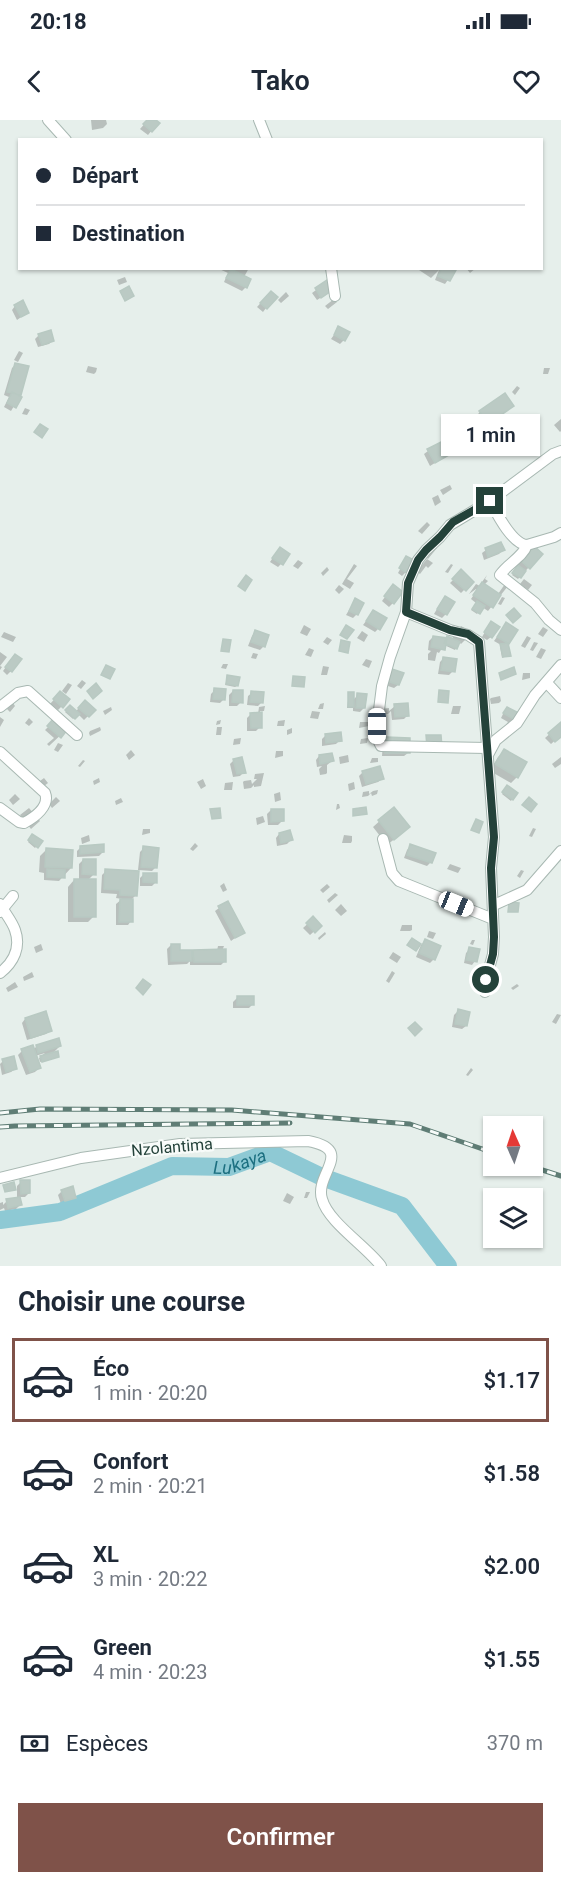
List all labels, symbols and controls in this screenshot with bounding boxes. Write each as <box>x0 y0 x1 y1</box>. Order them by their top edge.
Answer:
text: 20:18 <box>30 9 87 34</box>
icon: back <box>18 65 51 98</box>
text: Tako <box>251 65 310 97</box>
icon: heart <box>510 65 543 98</box>
text: Départ <box>72 163 138 188</box>
text: Destination <box>72 221 185 246</box>
callout: 1 min <box>440 414 540 456</box>
text: 1 min <box>465 423 516 447</box>
route end <box>476 487 503 514</box>
car <box>368 708 386 744</box>
car <box>436 889 476 919</box>
route start <box>472 966 499 993</box>
north arrow <box>483 1116 543 1176</box>
map controls <box>483 1116 543 1248</box>
street label: Nzolantima <box>131 1134 213 1160</box>
water label: Lukaya <box>213 1144 269 1178</box>
button: layers <box>483 1188 543 1248</box>
text: Choisir une course <box>18 1286 245 1318</box>
icon: car <box>21 1353 75 1407</box>
text: Éco <box>93 1356 129 1381</box>
text: $1.17 <box>483 1368 540 1393</box>
text: 1 min · 20:20 <box>93 1381 208 1405</box>
icon: car <box>21 1446 75 1500</box>
text: Confort <box>93 1449 168 1474</box>
text: $1.58 <box>483 1461 540 1486</box>
text: 2 min · 20:21 <box>93 1474 208 1498</box>
icon: car <box>21 1539 75 1593</box>
text: XL <box>93 1542 119 1567</box>
text: $2.00 <box>483 1554 540 1579</box>
text: 3 min · 20:22 <box>93 1567 208 1591</box>
icon: car <box>21 1632 75 1686</box>
text: Green <box>93 1635 152 1660</box>
text: $1.55 <box>483 1647 540 1672</box>
text: 4 min · 20:23 <box>93 1660 208 1684</box>
icon: cash <box>18 1727 51 1760</box>
text: Espèces <box>66 1731 148 1756</box>
text: 370 m <box>487 1731 543 1755</box>
button: Confirmer <box>18 1803 543 1872</box>

